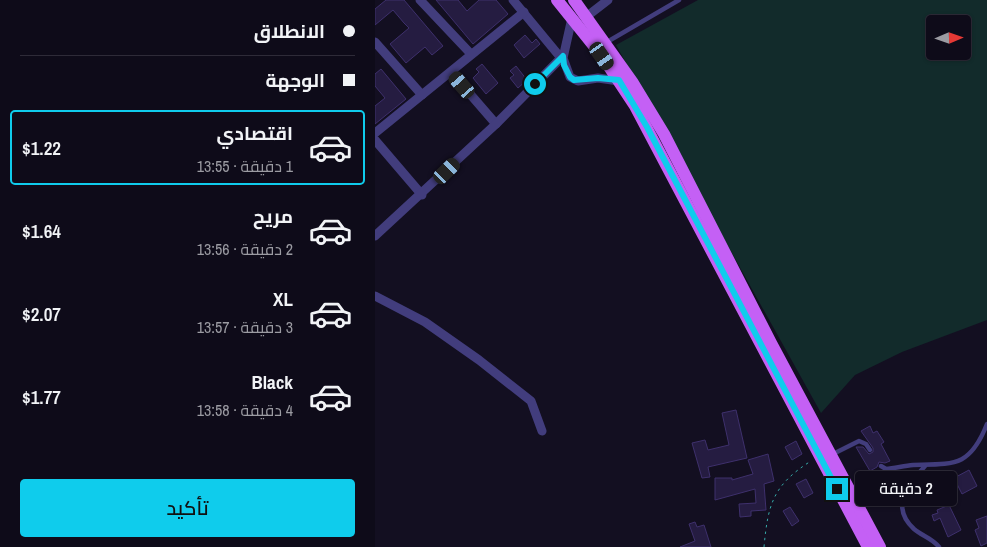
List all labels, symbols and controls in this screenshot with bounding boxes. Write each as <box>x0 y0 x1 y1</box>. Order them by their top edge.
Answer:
north arrow <box>926 15 971 60</box>
map controls <box>926 15 971 60</box>
text: الانطلاق <box>254 18 325 44</box>
car <box>587 39 616 73</box>
text: الوجهة <box>265 67 325 93</box>
car <box>446 69 477 101</box>
route start <box>524 73 546 95</box>
text: اقتصادي <box>217 120 293 146</box>
icon: car <box>308 125 353 170</box>
text: $1.22 <box>22 135 61 161</box>
text: 1 دقيقة · 13:55 <box>197 155 293 177</box>
car <box>430 155 463 187</box>
text: مريح <box>253 203 293 229</box>
icon: car <box>308 208 353 253</box>
text: $1.64 <box>22 218 61 244</box>
text: 2 دقيقة · 13:56 <box>197 238 293 260</box>
text: XL <box>273 286 293 312</box>
icon: car <box>308 291 353 336</box>
text: $2.07 <box>22 301 61 327</box>
text: 3 دقيقة · 13:57 <box>197 316 293 338</box>
text: Black <box>251 369 293 395</box>
icon: car <box>308 374 353 419</box>
text: $1.77 <box>22 384 61 410</box>
text: 4 دقيقة · 13:58 <box>197 399 293 421</box>
callout: 2 دقيقة <box>855 472 957 506</box>
text: 2 دقيقة <box>879 477 933 499</box>
route end <box>826 478 848 500</box>
button: تأكيد <box>20 479 355 537</box>

